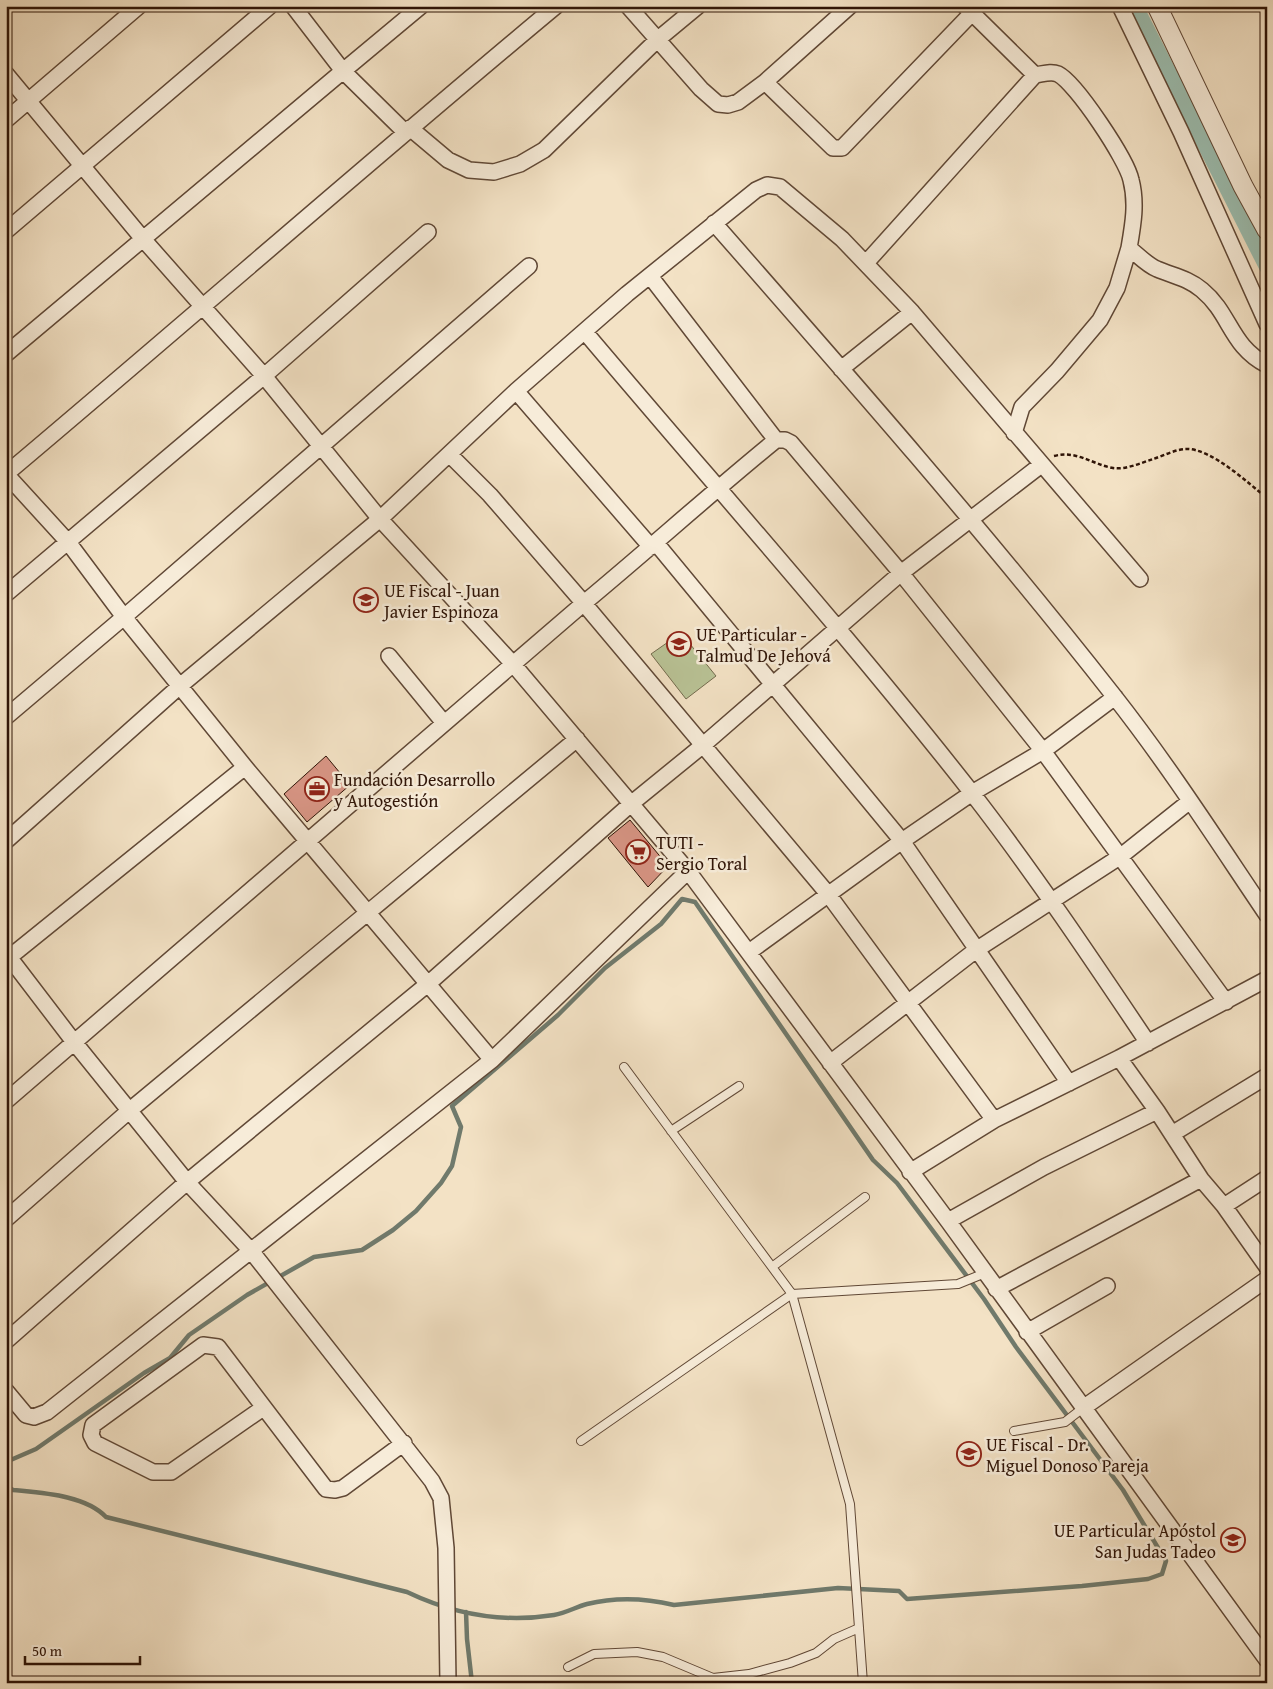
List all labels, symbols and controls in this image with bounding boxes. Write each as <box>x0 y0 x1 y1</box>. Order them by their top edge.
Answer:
place label: UE Fiscal - Juan Javier Espinoza <box>382 577 500 625</box>
school or university icon: UE Fiscal - Juan Javier Espinoza <box>353 587 379 613</box>
place label: UE Particular - Talmud De Jehová <box>696 621 831 669</box>
school or university icon: UE Particular - Talmud De Jehová <box>666 631 692 657</box>
place label: Fundación Desarrollo y Autogestión <box>333 766 495 814</box>
office icon: Fundación Desarrollo y Autogestión <box>304 776 330 802</box>
place label: TUTI - Sergio Toral <box>656 829 747 877</box>
supermarket icon: TUTI - Sergio Toral <box>625 839 651 865</box>
place label: UE Fiscal - Dr. Miguel Donoso Pareja <box>986 1431 1149 1479</box>
school or university icon: UE Fiscal - Dr. Miguel Donoso Pareja <box>956 1441 982 1467</box>
place label: UE Particular Apóstol San Judas Tadeo <box>1054 1517 1216 1565</box>
school or university icon: UE Particular Apóstol San Judas Tadeo <box>1220 1527 1246 1553</box>
scale bar <box>25 1634 140 1666</box>
text: 50 m <box>32 1640 63 1661</box>

